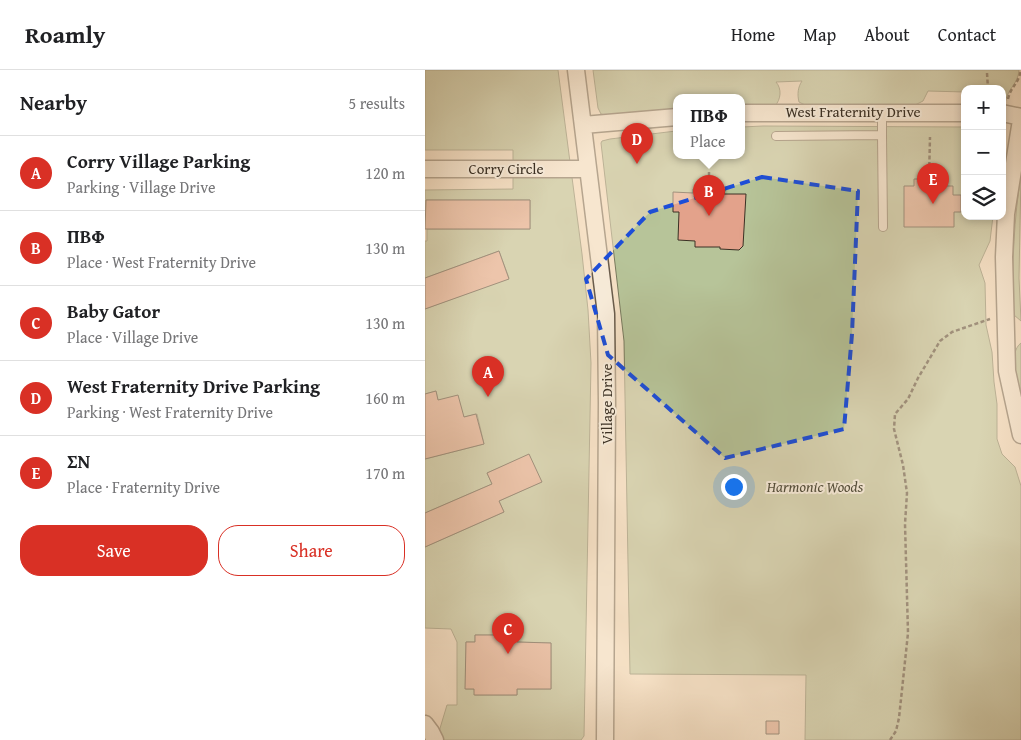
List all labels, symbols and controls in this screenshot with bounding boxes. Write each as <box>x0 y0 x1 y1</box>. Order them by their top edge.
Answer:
text: Roamly <box>25 17 105 52</box>
text: Home <box>731 21 775 48</box>
text: Map <box>803 21 836 48</box>
text: About <box>864 21 910 48</box>
text: Contact <box>938 21 996 48</box>
map controls <box>961 85 1006 220</box>
button: + <box>961 85 1006 130</box>
text: Nearby <box>20 87 87 118</box>
text: 5 results <box>348 91 405 115</box>
popup <box>673 94 745 159</box>
text: ΠΒΦ <box>690 101 728 129</box>
street label: West Fraternity Drive <box>785 101 921 122</box>
pin: D <box>621 123 653 164</box>
text: Place <box>690 129 725 153</box>
button: − <box>961 130 1006 175</box>
text: Corry Village Parking <box>67 147 250 175</box>
street label: Corry Circle <box>469 158 543 179</box>
text: A <box>31 161 41 185</box>
text: 120 m <box>365 161 405 185</box>
pin: E <box>917 163 949 204</box>
text: Parking · Village Drive <box>67 175 215 199</box>
pin: B <box>693 175 725 216</box>
button: layers <box>961 175 1006 220</box>
text: ΠΒΦ <box>67 222 105 250</box>
text: B <box>31 236 41 260</box>
text: 130 m <box>365 236 405 260</box>
text: Place · West Fraternity Drive <box>67 250 256 274</box>
text: Baby Gator <box>67 297 160 325</box>
text: C <box>31 311 41 335</box>
text: 130 m <box>365 311 405 335</box>
text: Place · Village Drive <box>67 325 198 349</box>
pin: A <box>472 356 504 397</box>
street label: Village Drive <box>596 363 617 445</box>
text: West Fraternity Drive Parking <box>67 372 320 400</box>
text: D <box>31 386 41 410</box>
text: 160 m <box>365 386 405 410</box>
text: Parking · West Fraternity Drive <box>67 400 273 424</box>
text: ΣΝ <box>67 447 90 475</box>
text: E <box>32 461 40 485</box>
text: 170 m <box>365 461 405 485</box>
your location <box>721 474 747 500</box>
text: Place · Fraternity Drive <box>67 475 220 499</box>
park label: Harmonic Woods <box>766 476 864 497</box>
button: Save <box>20 525 208 576</box>
button: Share <box>218 525 405 576</box>
pin: C <box>492 613 524 654</box>

